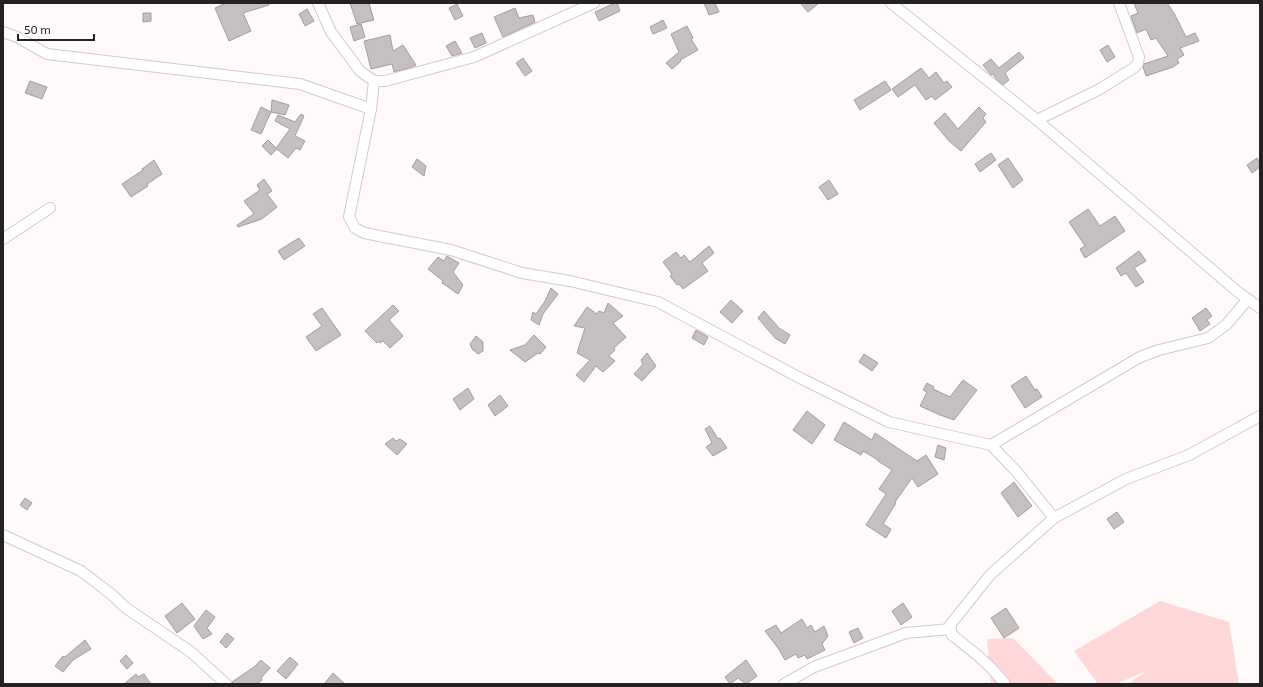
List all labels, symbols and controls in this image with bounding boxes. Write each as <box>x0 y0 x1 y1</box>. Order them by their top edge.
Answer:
scale bar <box>18 16 94 42</box>
text: 50 m <box>24 22 51 36</box>

